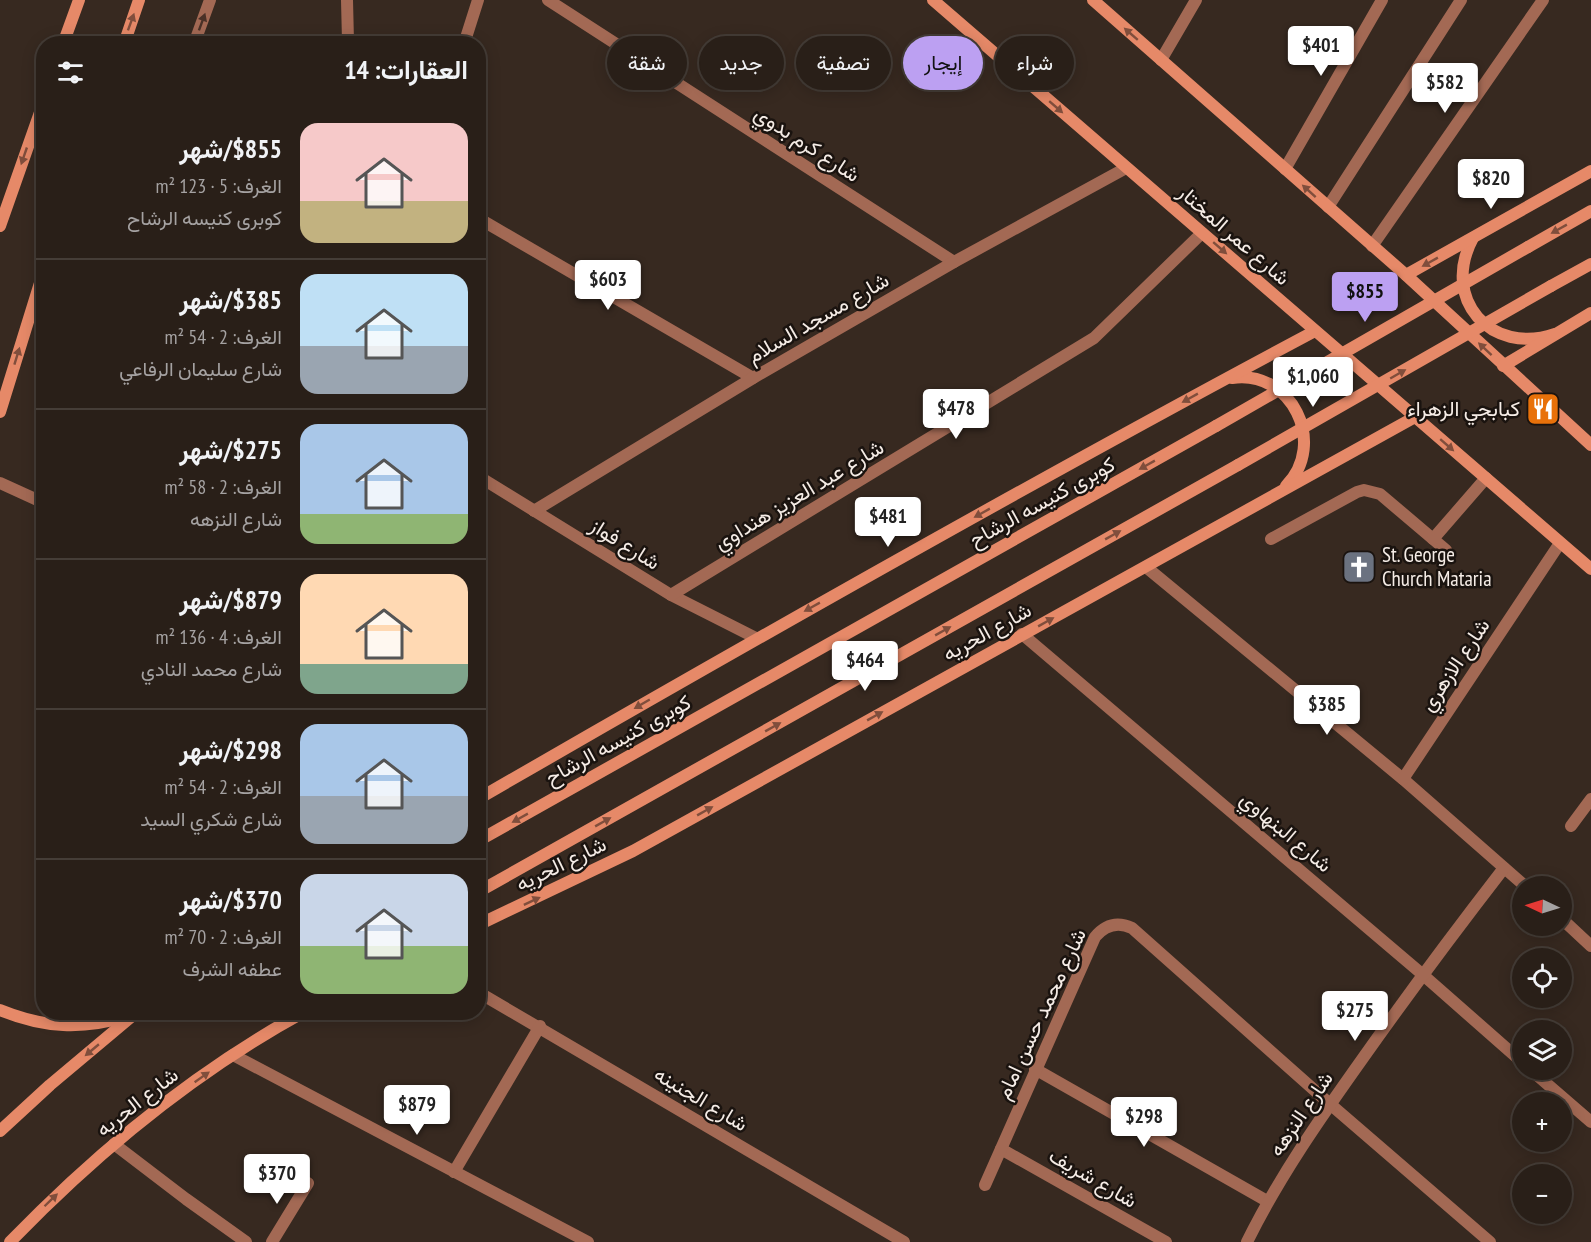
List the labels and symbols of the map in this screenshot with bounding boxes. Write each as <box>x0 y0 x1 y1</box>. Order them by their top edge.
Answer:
one-way arrow <box>127 13 137 31</box>
one-way arrow <box>198 13 208 31</box>
pin: $401 <box>1285 26 1357 77</box>
one-way arrow <box>1124 27 1139 41</box>
pin: $582 <box>1409 63 1481 114</box>
street label: شارع كرم بدوي <box>747 99 865 191</box>
one-way arrow <box>1049 100 1064 114</box>
one-way arrow <box>19 147 29 165</box>
pin: $820 <box>1455 159 1527 210</box>
street label: شارع عمر المختار <box>1171 178 1296 292</box>
one-way arrow <box>1301 184 1317 197</box>
one-way arrow <box>1551 224 1568 234</box>
one-way arrow <box>1212 241 1227 254</box>
one-way arrow <box>1422 256 1438 267</box>
pin: $603 <box>572 260 644 311</box>
street label: شارع مسجد السلام <box>742 266 894 370</box>
pin: $855 <box>1329 272 1401 323</box>
one-way arrow <box>1478 343 1493 356</box>
one-way arrow <box>13 347 22 365</box>
pin: $1,060 <box>1264 357 1362 408</box>
one-way arrow <box>1390 368 1406 379</box>
pin: $478 <box>920 389 992 440</box>
restaurant icon: كبابجي الزهراء <box>1525 391 1561 427</box>
one-way arrow <box>1181 393 1198 403</box>
place label: كبابجي الزهراء <box>1407 395 1520 426</box>
street label: شارع عبد العزيز هنداوي <box>709 433 891 559</box>
one-way arrow <box>1439 438 1455 451</box>
street label: كوبرى كنيسه الرشاح <box>964 450 1120 554</box>
one-way arrow <box>1139 459 1155 470</box>
pin: $481 <box>852 497 924 548</box>
one-way arrow <box>974 508 991 518</box>
street label: شارع فواز <box>584 511 665 576</box>
one-way arrow <box>1105 530 1121 541</box>
place label: St. George Church Mataria <box>1382 541 1492 592</box>
church icon: St. George Church Mataria <box>1341 549 1377 585</box>
street label: شارع الحريه <box>938 596 1036 668</box>
one-way arrow <box>803 602 820 612</box>
street label: شارع الازهري <box>1414 613 1499 719</box>
one-way arrow <box>1037 617 1054 627</box>
one-way arrow <box>935 626 952 636</box>
pin: $464 <box>829 641 901 692</box>
pin: $385 <box>1291 685 1363 736</box>
street label: كوبرى كنيسه الرشاح <box>540 688 696 792</box>
one-way arrow <box>633 699 650 709</box>
one-way arrow <box>867 711 884 721</box>
one-way arrow <box>765 721 781 732</box>
street label: شارع البنهاوي <box>1232 785 1338 881</box>
one-way arrow <box>696 806 713 816</box>
one-way arrow <box>511 813 528 823</box>
one-way arrow <box>595 817 612 827</box>
street label: شارع الحريه <box>511 830 611 898</box>
north arrow <box>1512 876 1572 936</box>
one-way arrow <box>523 896 540 905</box>
street label: شارع محمد حسن امام <box>989 924 1093 1104</box>
pin: $275 <box>1319 991 1391 1042</box>
one-way arrow <box>85 1043 100 1056</box>
street label: شارع الجنينه <box>649 1060 753 1138</box>
street label: شارع الحريه <box>90 1061 184 1143</box>
street label: شارع النزهه <box>1262 1066 1340 1162</box>
one-way arrow <box>193 1071 209 1083</box>
pin: $879 <box>381 1085 453 1136</box>
pin: $298 <box>1108 1097 1180 1148</box>
street label: شارع شريف <box>1044 1142 1142 1214</box>
pin: $370 <box>241 1154 313 1205</box>
one-way arrow <box>43 1193 58 1207</box>

